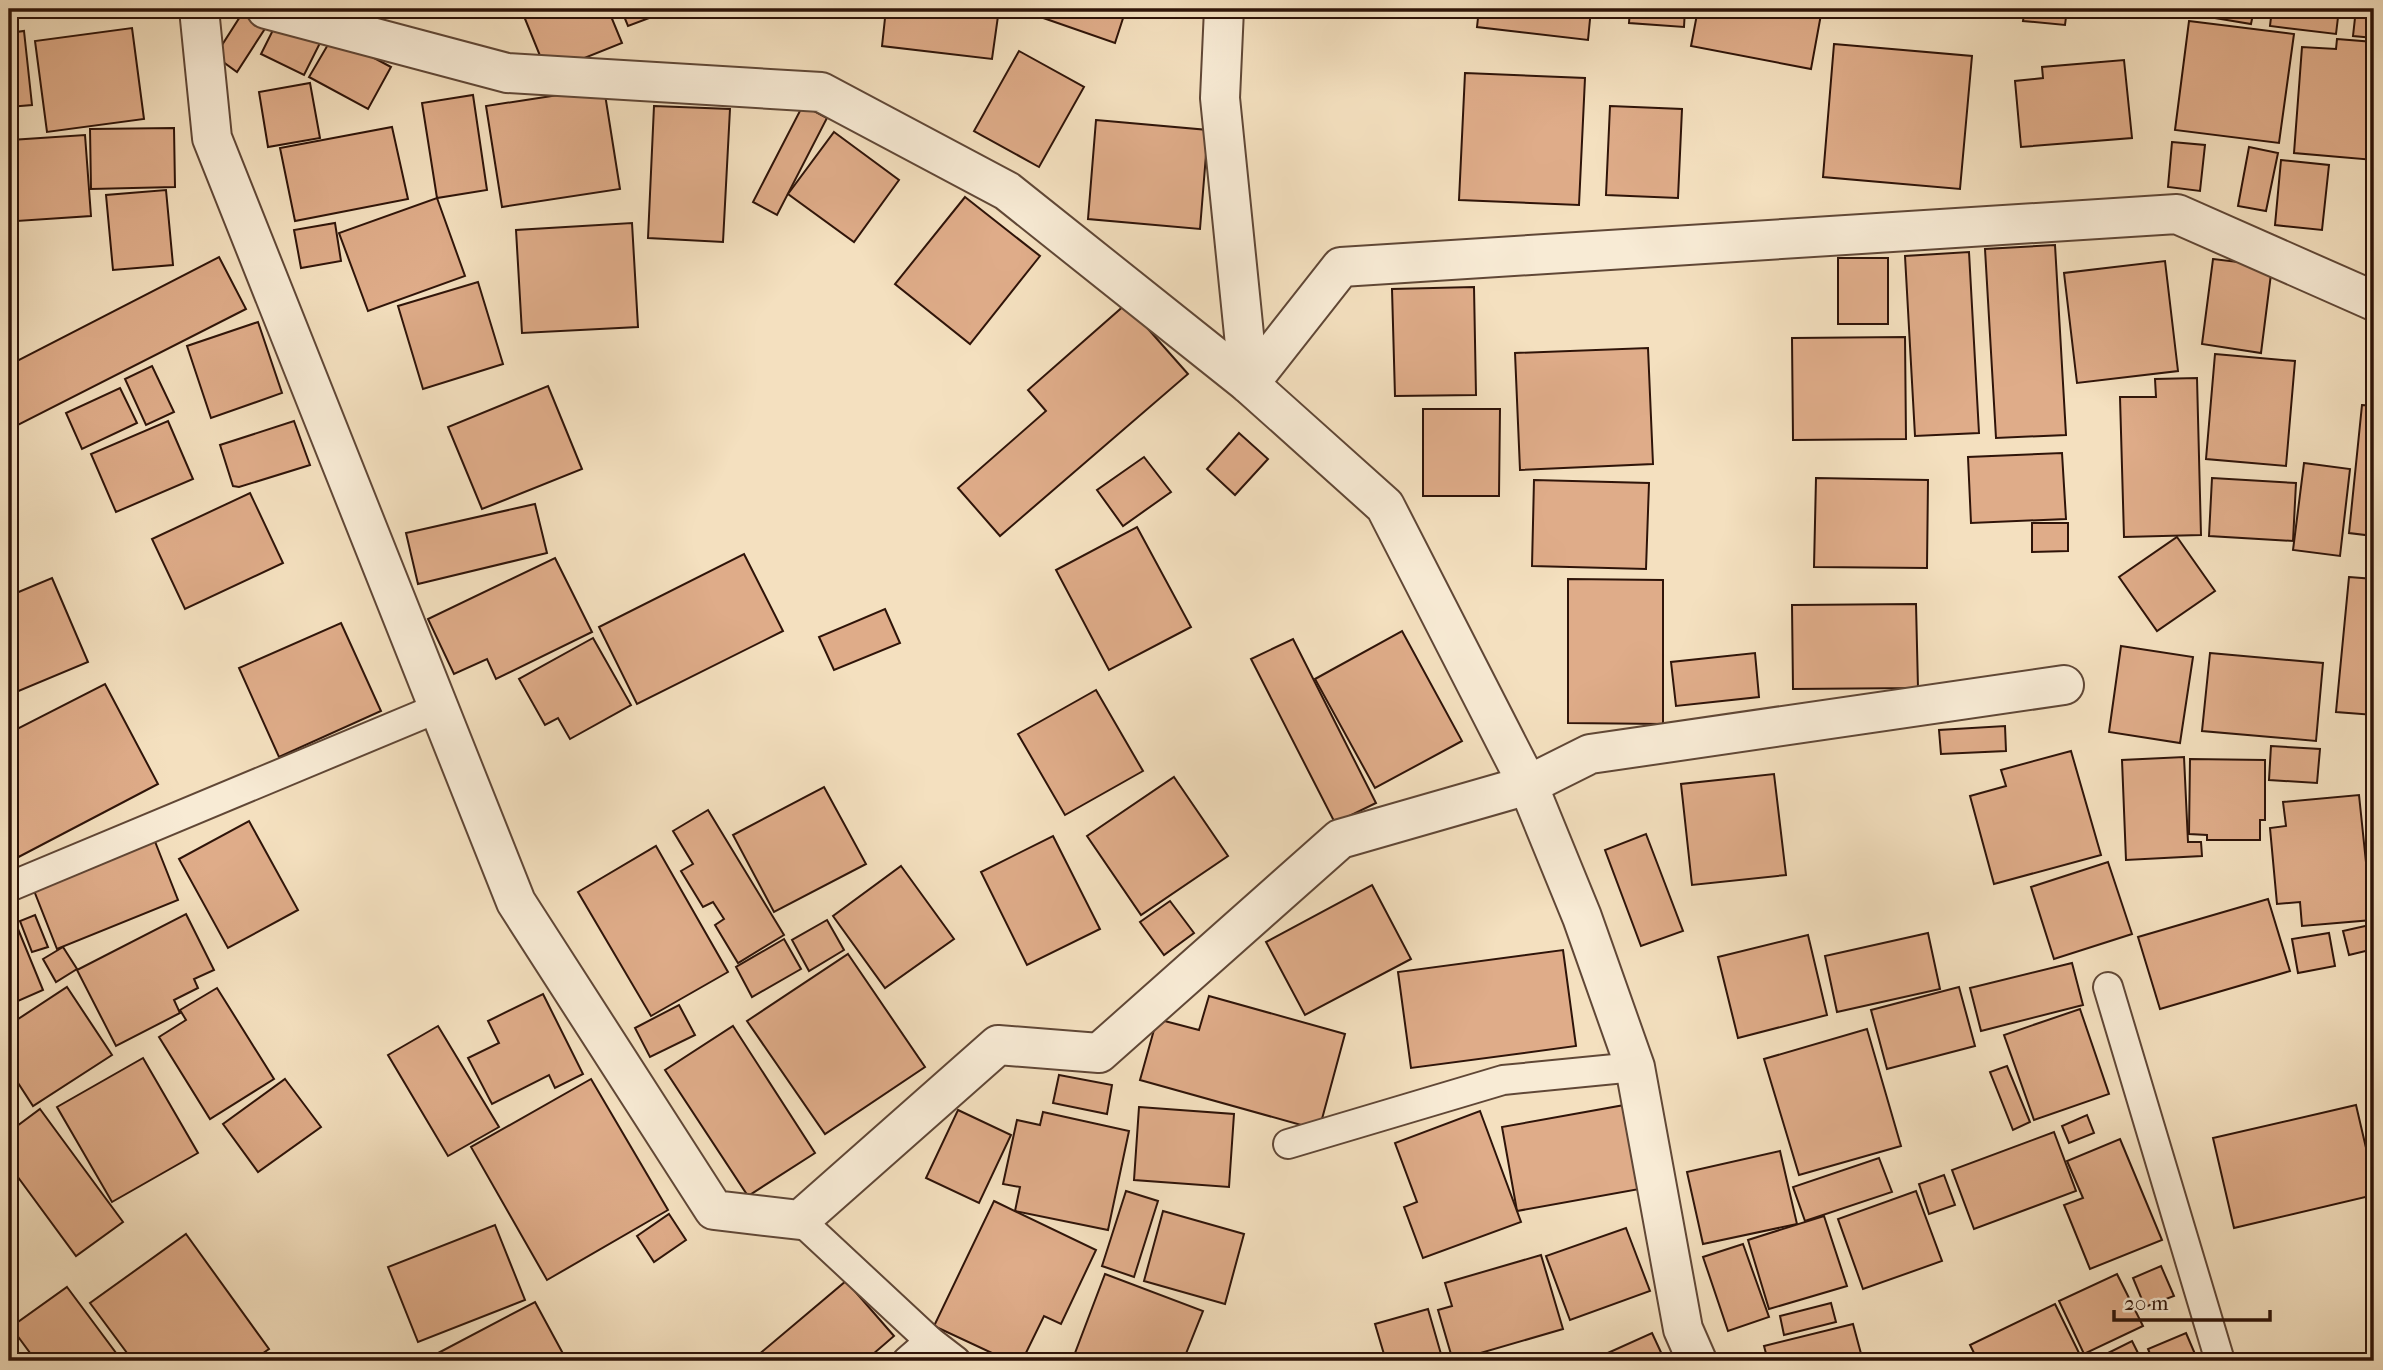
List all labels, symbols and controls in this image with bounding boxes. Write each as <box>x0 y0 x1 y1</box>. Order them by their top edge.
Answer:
scale bar <box>2114 1279 2269 1323</box>
text: 20 m <box>2124 1291 2169 1315</box>

